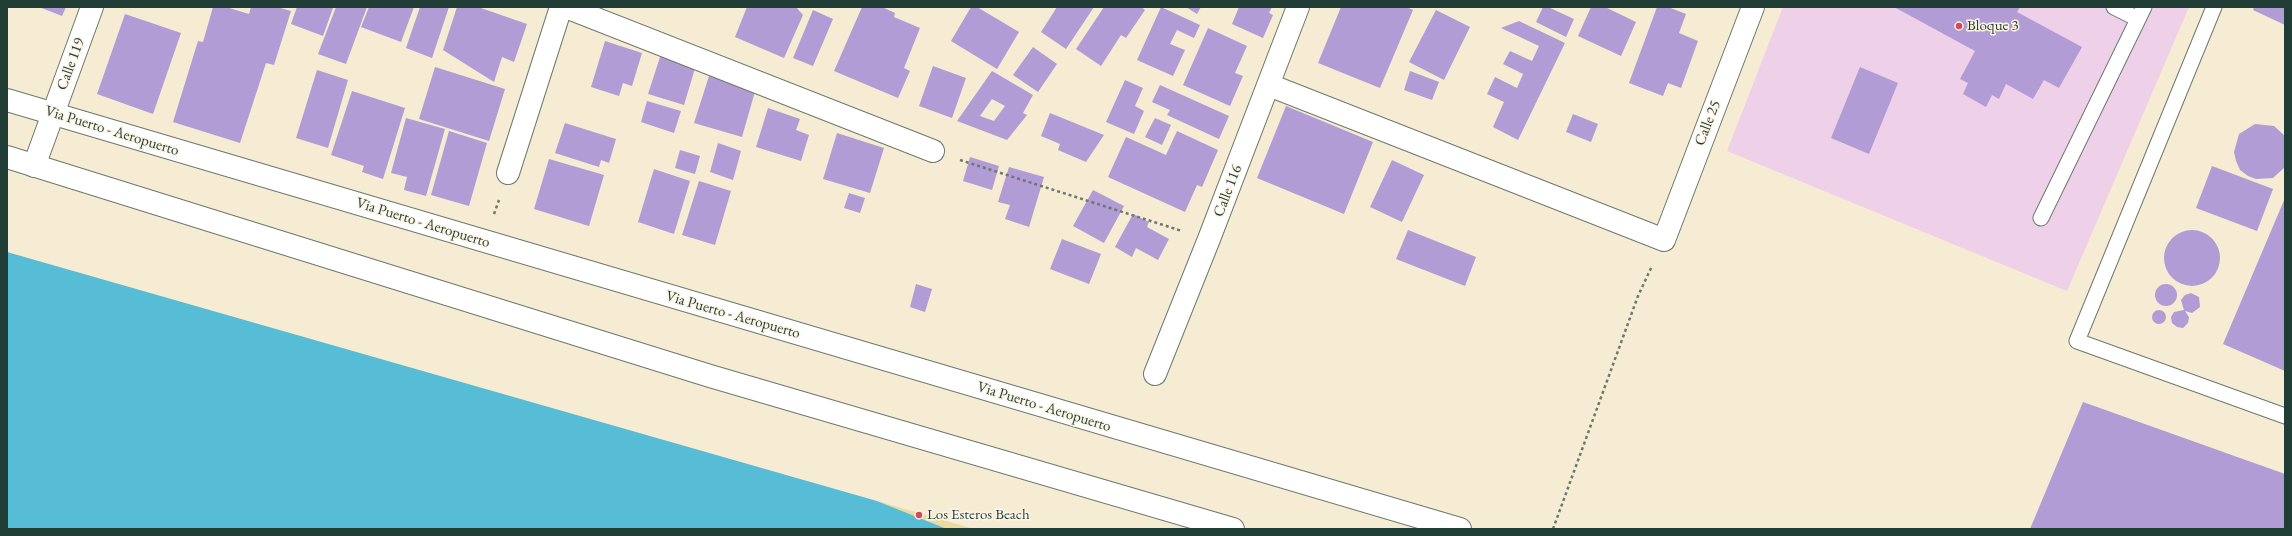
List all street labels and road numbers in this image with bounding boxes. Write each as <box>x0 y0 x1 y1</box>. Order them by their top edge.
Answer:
street label: Calle 119 <box>53 35 89 93</box>
street label: Calle 25 <box>1691 98 1725 148</box>
street label: Via Puerto - Aeropuerto <box>43 102 181 160</box>
street label: Calle 116 <box>1210 162 1246 220</box>
street label: Via Puerto - Aeropuerto <box>354 194 492 252</box>
street label: Via Puerto - Aeropuerto <box>664 287 802 343</box>
street label: Via Puerto - Aeropuerto <box>975 378 1113 436</box>

